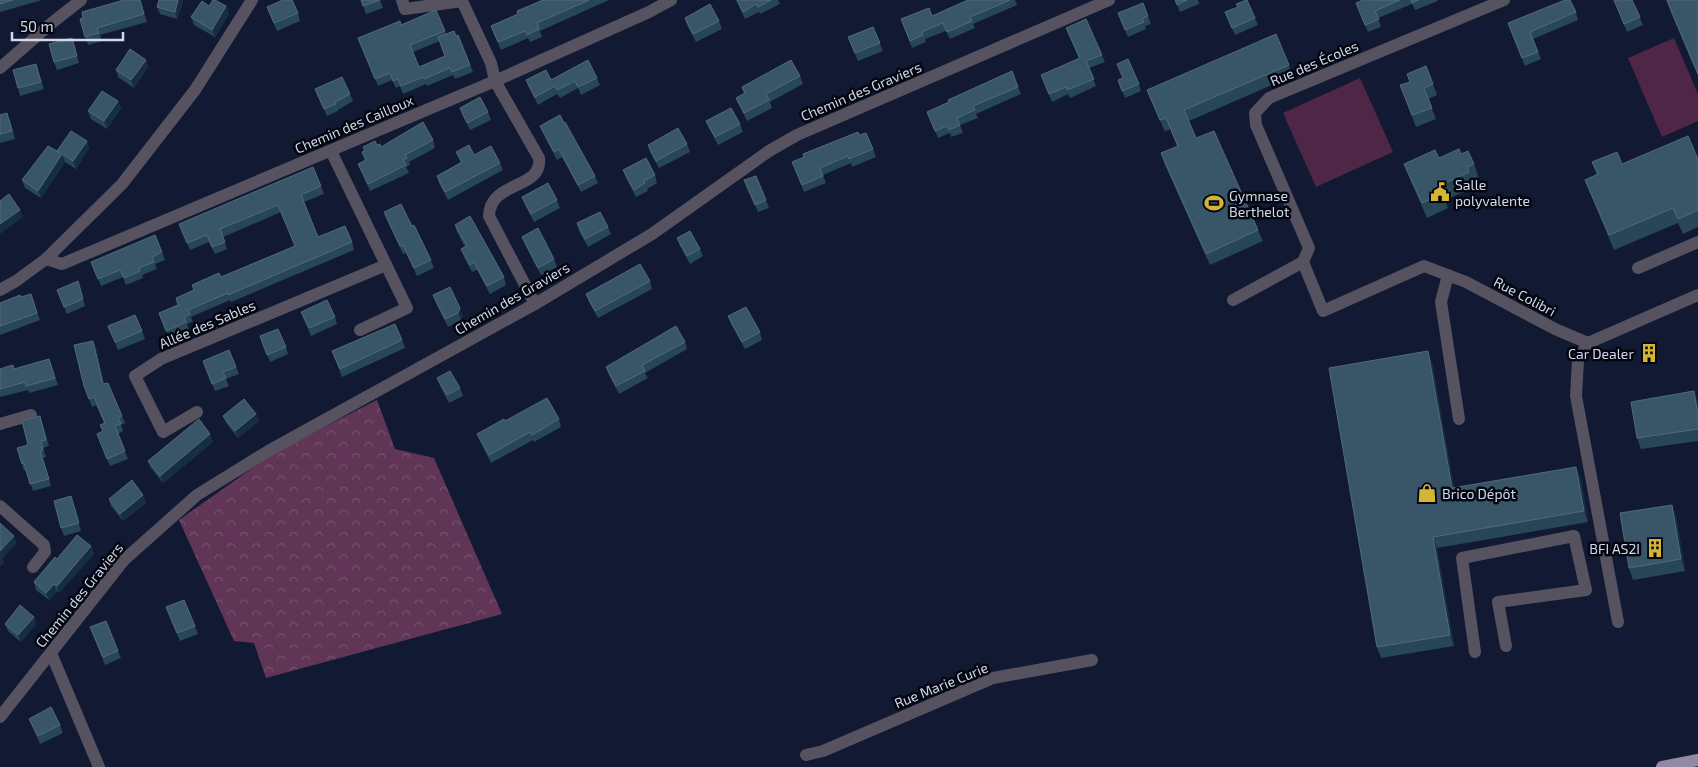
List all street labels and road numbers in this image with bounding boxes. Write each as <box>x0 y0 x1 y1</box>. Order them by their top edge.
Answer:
street label: Rue des Écoles <box>1267 37 1361 89</box>
street label: Chemin des Graviers <box>798 58 924 124</box>
street label: Chemin des Cailloux <box>292 91 416 157</box>
street label: Chemin des Graviers <box>452 258 572 338</box>
street label: Rue Colibri <box>1491 273 1559 319</box>
street label: Allée des Sables <box>156 296 258 352</box>
street label: Chemin des Graviers <box>32 539 126 651</box>
street label: Rue Marie Curie <box>892 658 990 712</box>

